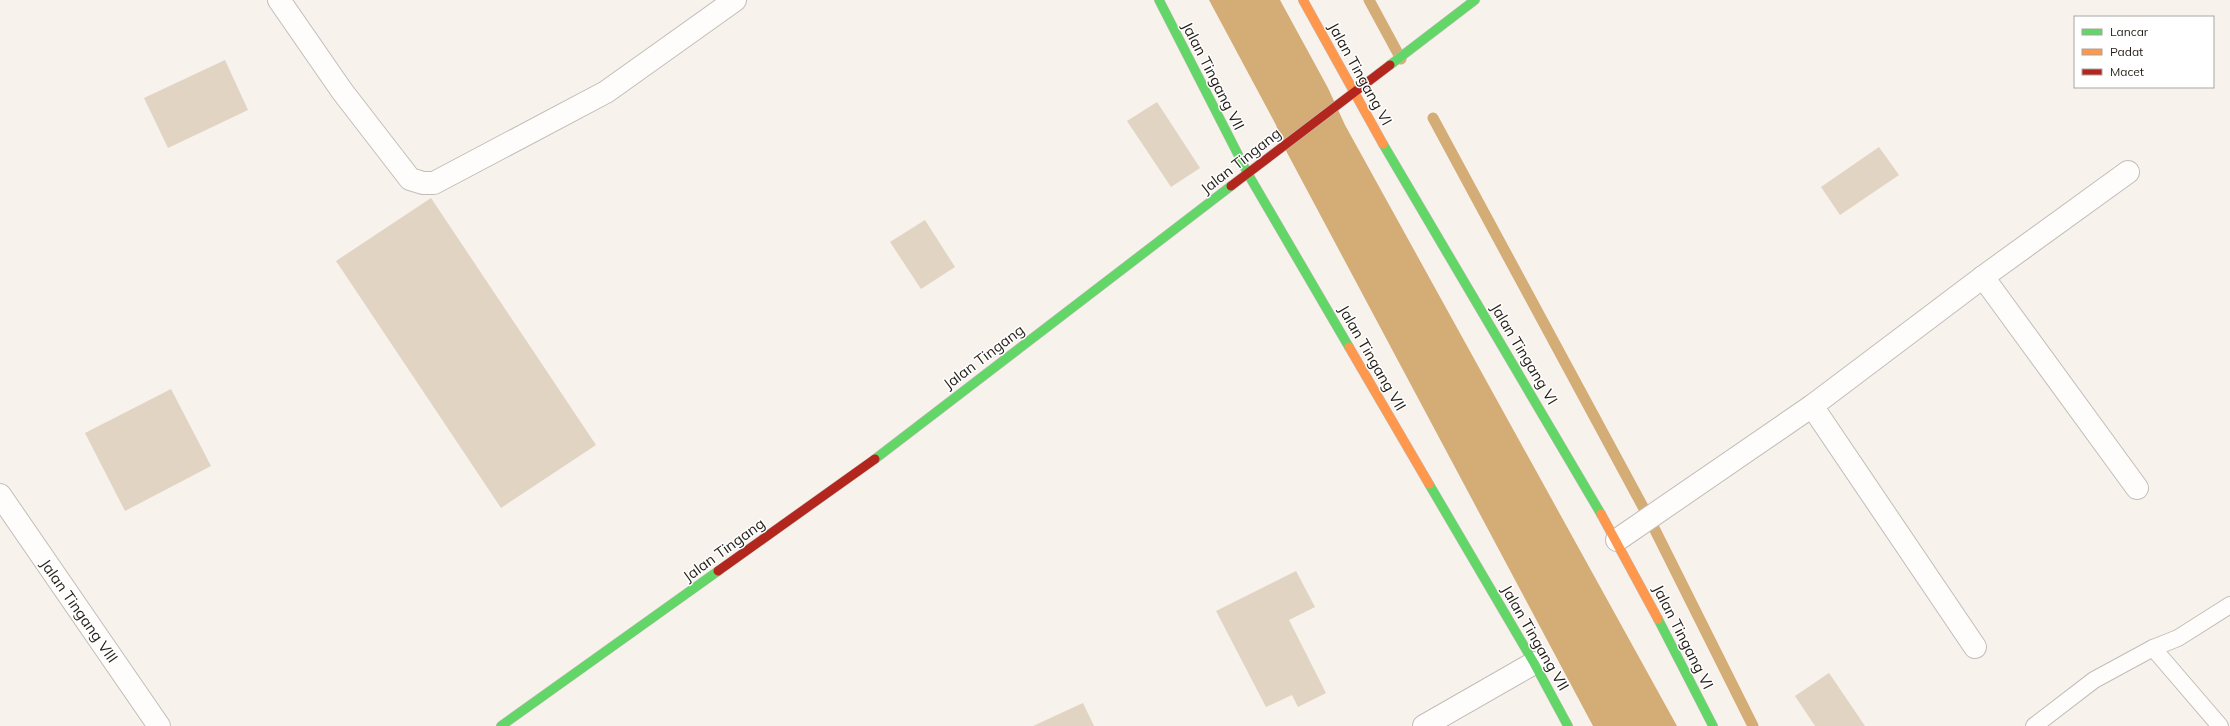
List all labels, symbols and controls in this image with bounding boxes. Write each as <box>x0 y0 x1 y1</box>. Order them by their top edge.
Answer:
legend <box>2074 16 2214 88</box>
street label: Jalan Tingang VII <box>1178 19 1249 133</box>
street label: Jalan Tingang VI <box>1324 19 1397 129</box>
text: Lancar <box>2110 24 2149 39</box>
text: Padat <box>2110 44 2143 59</box>
text: Macet <box>2110 64 2144 79</box>
street label: Jalan Tingang <box>1197 123 1285 198</box>
street label: Jalan Tingang VI <box>1487 300 1562 408</box>
street label: Jalan Tingang VII <box>1335 302 1410 414</box>
street label: Jalan Tingang <box>939 320 1028 393</box>
street label: Jalan Tingang <box>679 514 768 586</box>
street label: Jalan Tingang VIII <box>36 555 122 666</box>
street label: Jalan Tingang VI <box>1649 581 1718 692</box>
street label: Jalan Tingang VII <box>1498 582 1573 694</box>

